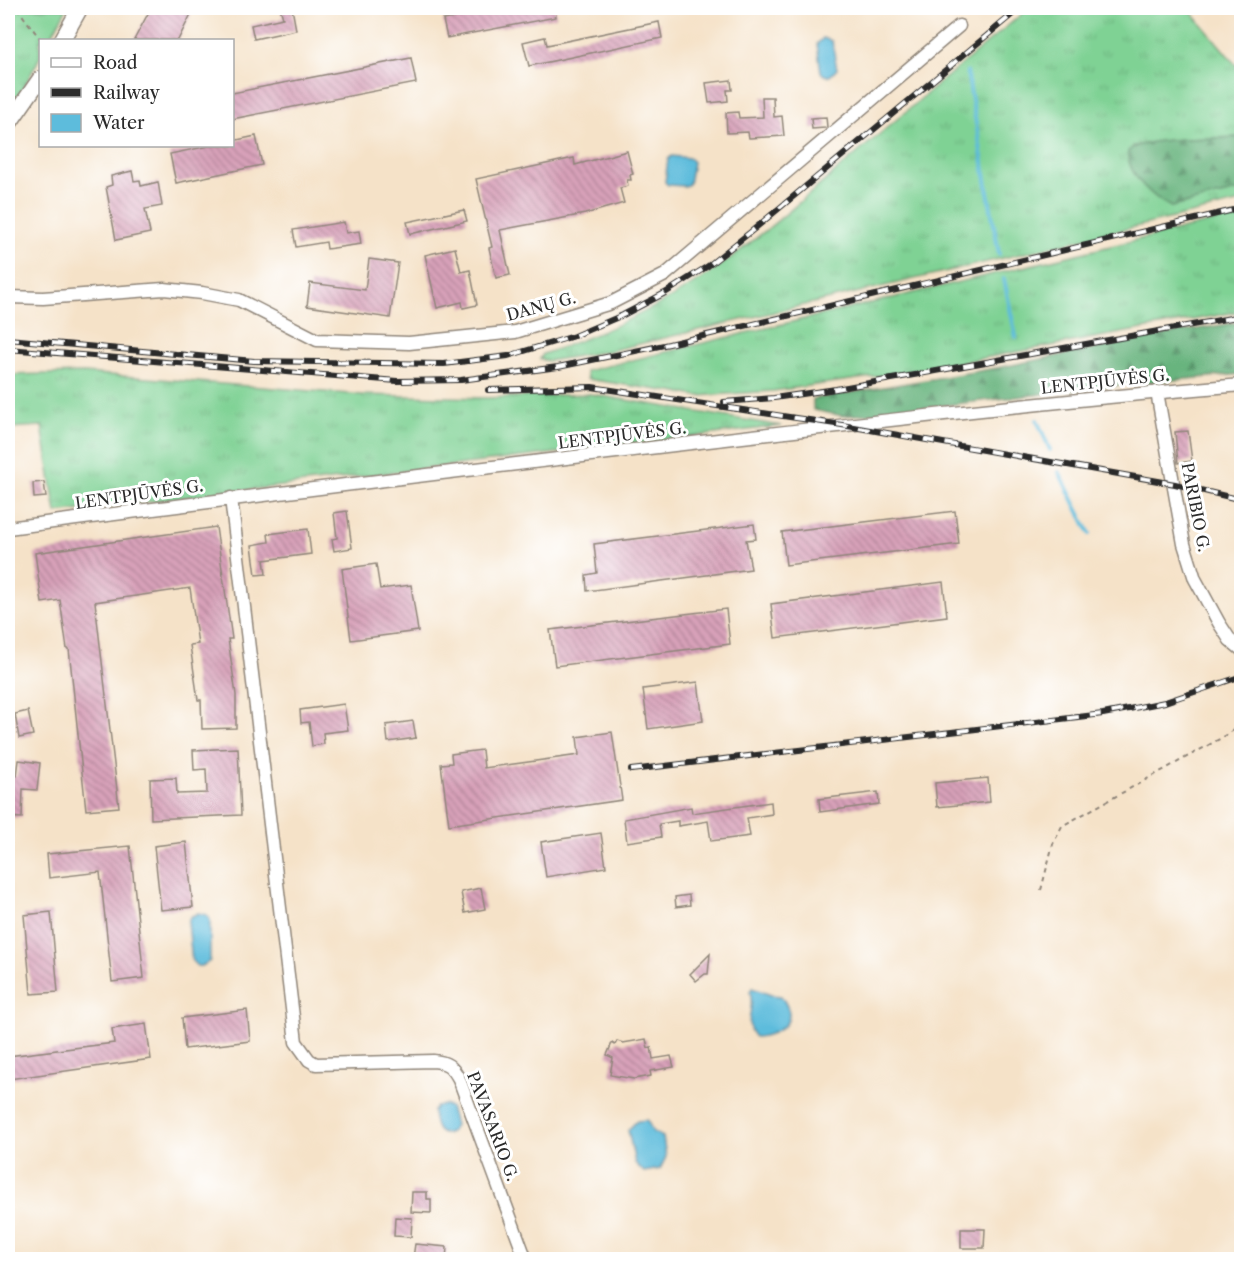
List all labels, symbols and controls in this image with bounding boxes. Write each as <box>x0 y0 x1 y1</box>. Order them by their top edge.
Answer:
legend <box>39 39 234 147</box>
text: Road <box>93 52 138 74</box>
text: Railway <box>93 82 161 104</box>
text: Water <box>92 112 145 134</box>
street label: DANŲ G. <box>504 287 578 325</box>
street label: LENTPJŪVĖS G. <box>1040 363 1170 398</box>
street label: LENTPJŪVĖS G. <box>557 416 687 453</box>
street label: PARIBIO G. <box>1178 461 1214 553</box>
street label: LENTPJŪVĖS G. <box>74 474 204 513</box>
street label: PAVASARIO G. <box>463 1068 523 1184</box>

